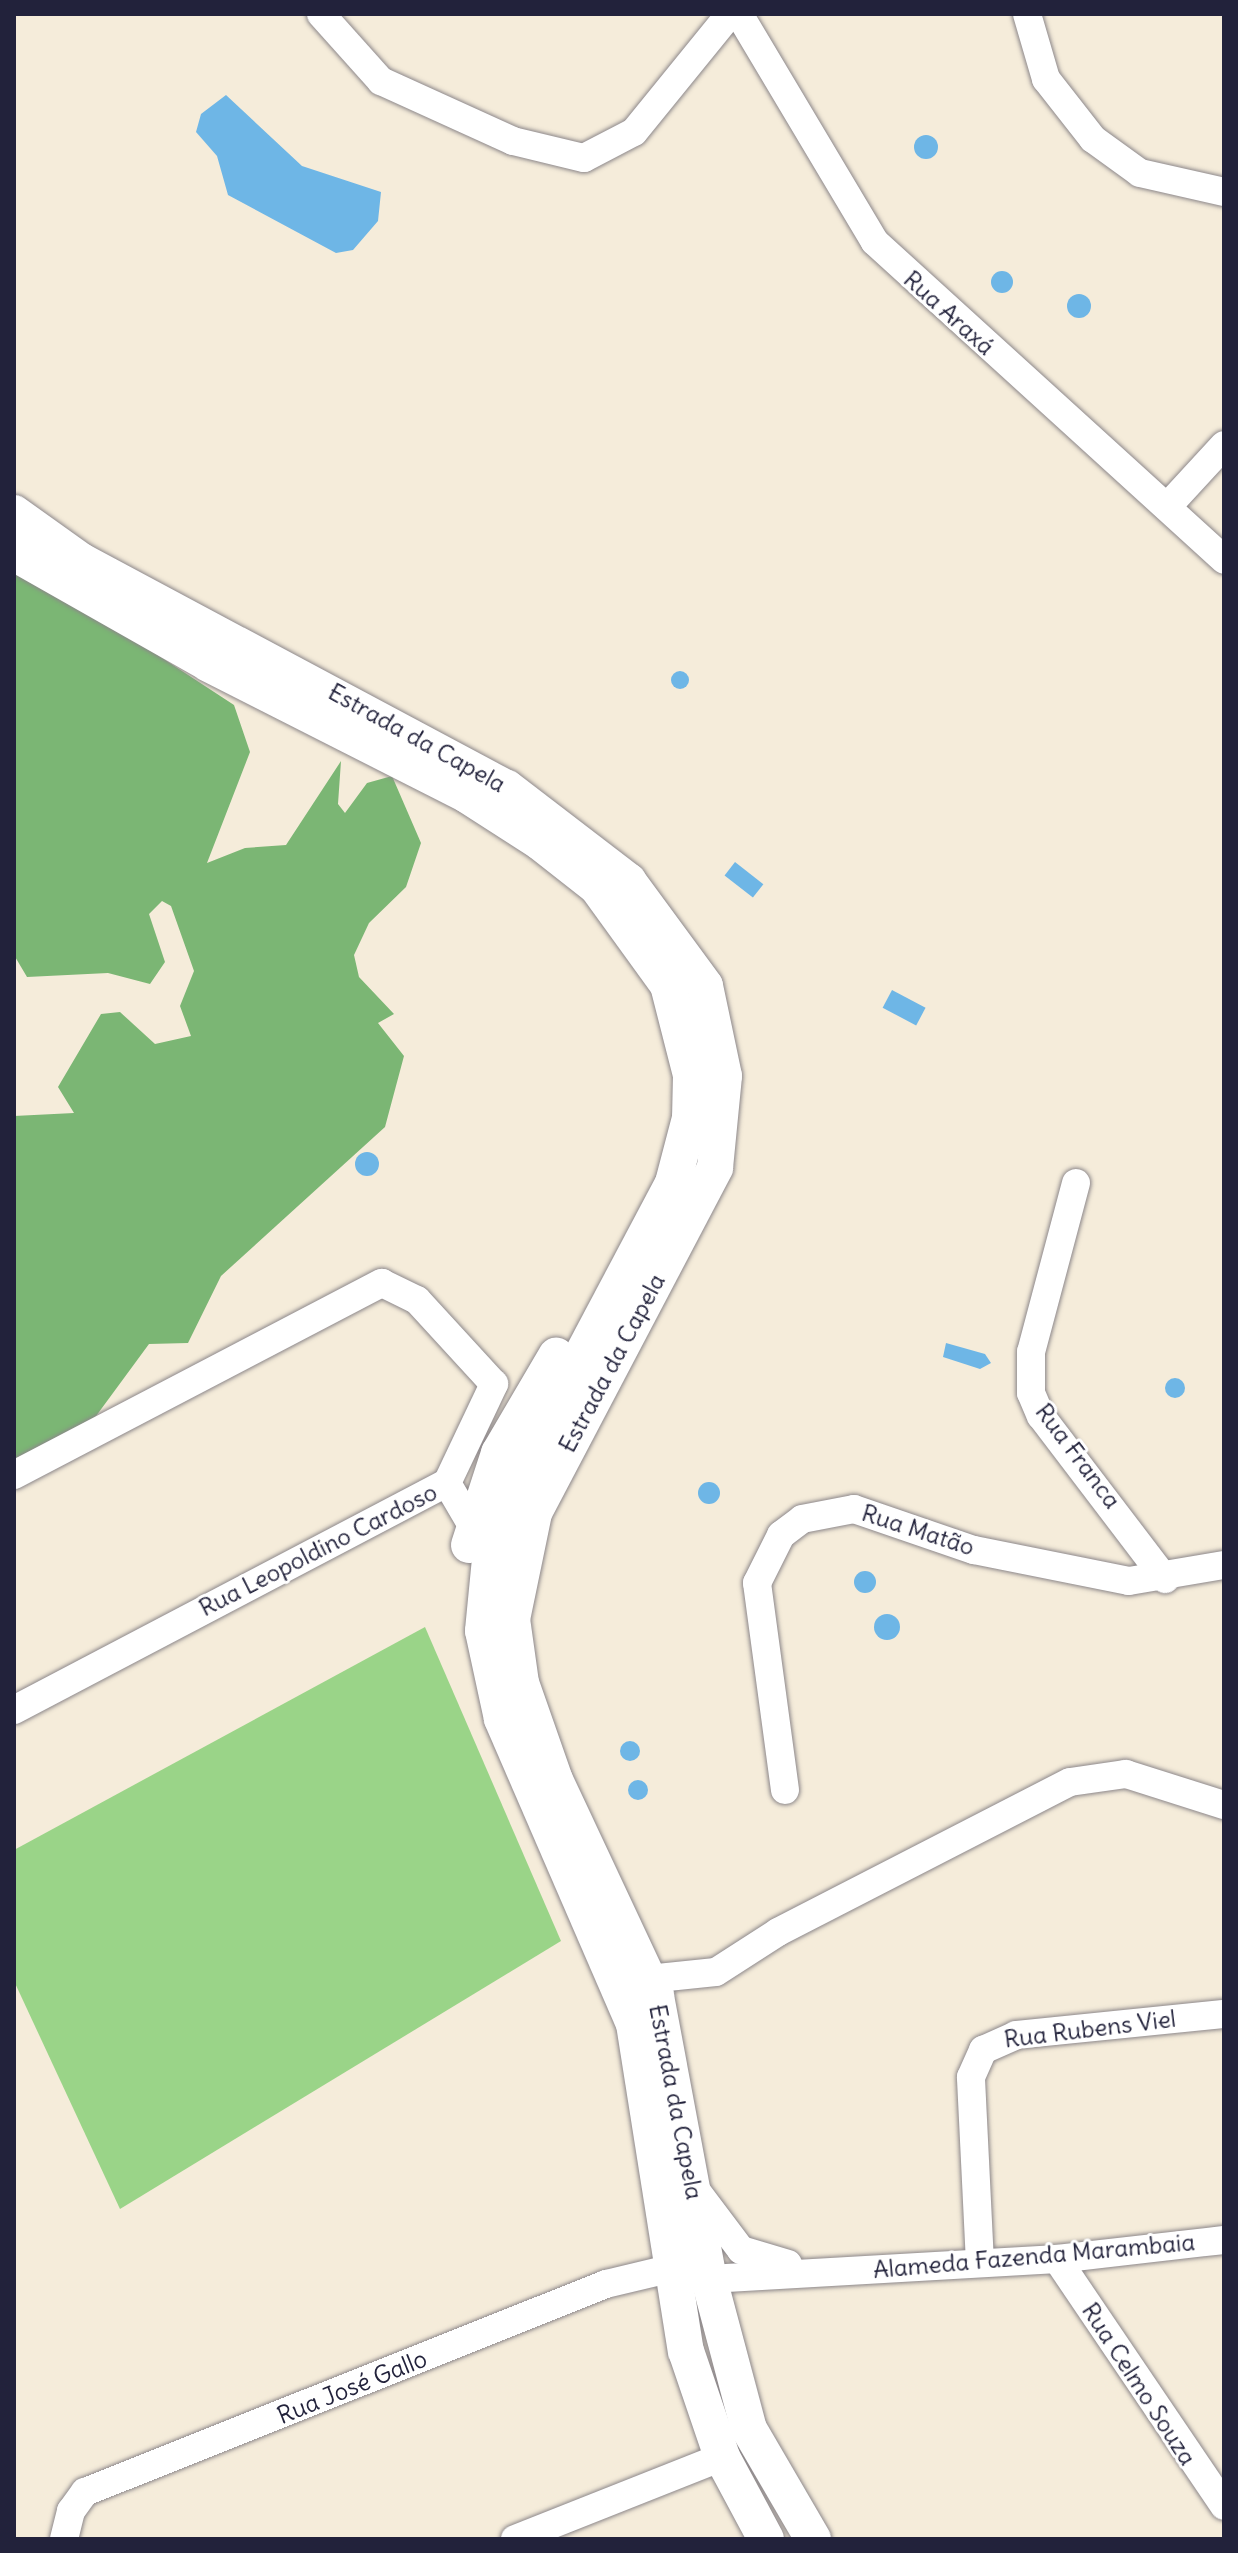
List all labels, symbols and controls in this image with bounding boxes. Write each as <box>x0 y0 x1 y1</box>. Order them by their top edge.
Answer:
street label: Rua Araxá <box>898 265 1000 361</box>
street label: Estrada da Capela <box>323 677 511 799</box>
street label: Estrada da Capela <box>553 1269 671 1457</box>
street label: Rua Franca <box>1029 1398 1127 1514</box>
street label: Rua Leopoldino Cardoso <box>194 1477 442 1623</box>
street label: Rua Matão <box>858 1498 978 1562</box>
street label: Estrada da Capela <box>643 2002 709 2202</box>
street label: Rua Rubens Viel <box>1002 2004 1178 2054</box>
street label: Alameda Fazenda Marambaia <box>872 2228 1196 2284</box>
street label: Rua Celmo Souza <box>1076 2297 1202 2471</box>
street label: Rua José Gallo <box>273 2344 431 2430</box>

